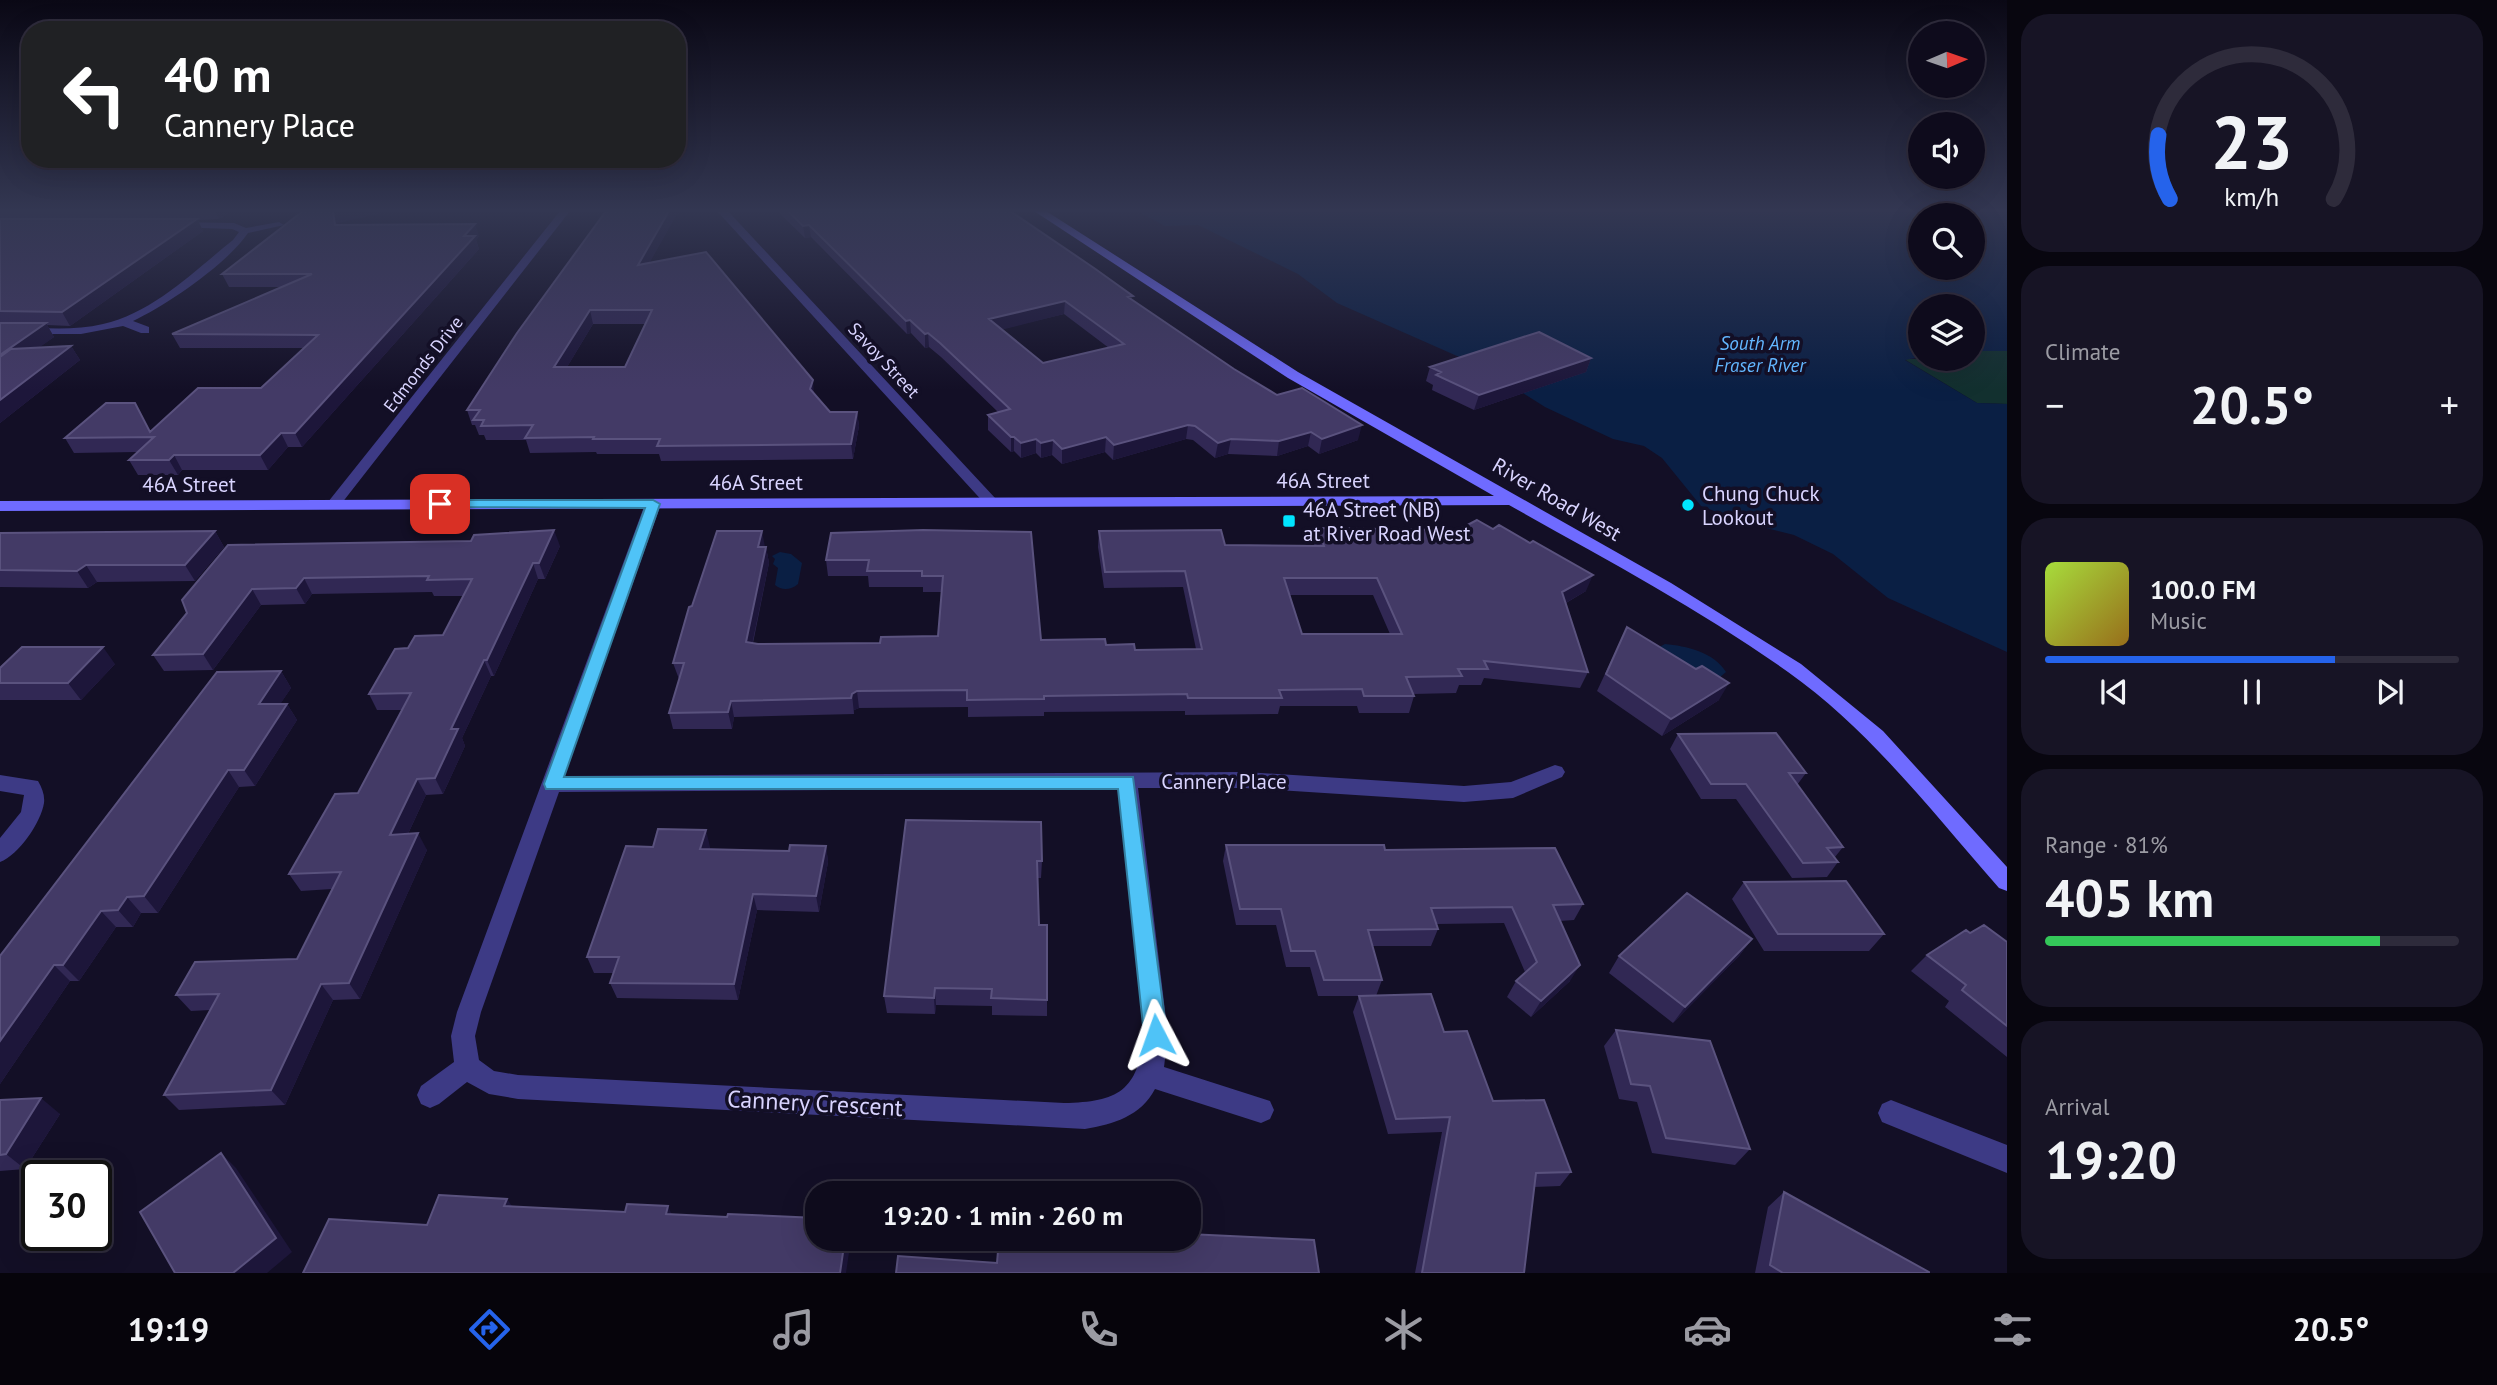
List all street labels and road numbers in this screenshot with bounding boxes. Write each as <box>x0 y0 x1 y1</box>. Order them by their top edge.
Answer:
street label: Edmonds Drive <box>378 311 468 417</box>
street label: Savoy Street <box>843 317 925 403</box>
street label: River Road West <box>1488 451 1626 547</box>
street label: 46A Street <box>1276 467 1370 494</box>
street label: 46A Street <box>709 469 803 496</box>
street label: 46A Street <box>142 471 236 498</box>
street label: Cannery Place <box>1161 768 1287 795</box>
street label: Cannery Crescent <box>726 1083 904 1123</box>

